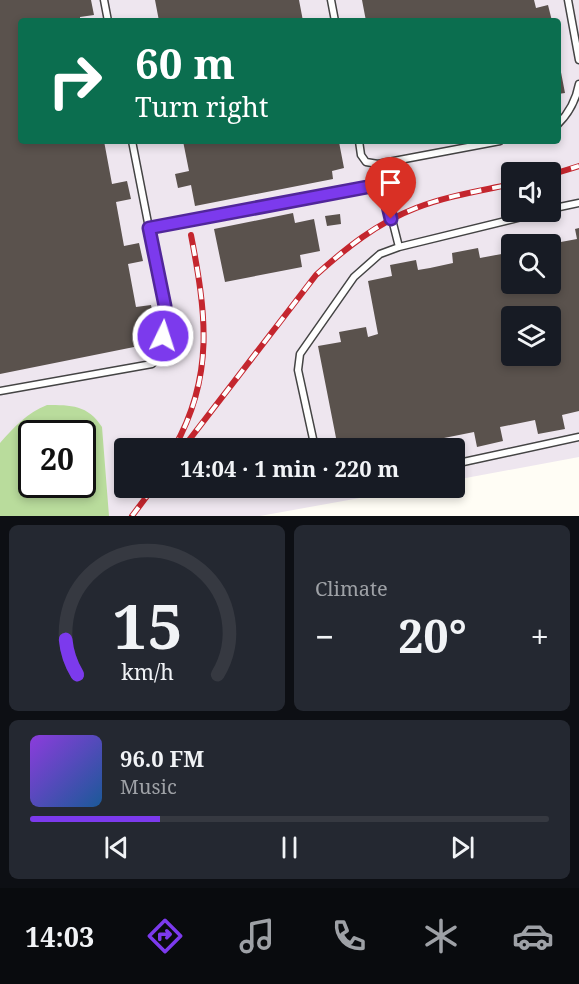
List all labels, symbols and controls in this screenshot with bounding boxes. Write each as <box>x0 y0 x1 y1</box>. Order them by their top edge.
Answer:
text: 60 m <box>135 34 235 91</box>
icon: right <box>36 42 114 120</box>
text: Turn right <box>135 88 268 125</box>
pin <box>365 157 416 219</box>
map controls <box>501 162 561 366</box>
button: sound <box>501 162 561 222</box>
icon: arrive <box>374 166 407 199</box>
button: search <box>501 234 561 294</box>
position arrow <box>131 304 195 368</box>
button: layers <box>501 306 561 366</box>
speed limit sign: 20 <box>18 420 96 498</box>
text: 14:04 · 1 min · 220 m <box>180 453 399 483</box>
text: Climate <box>315 575 388 602</box>
text: 15 <box>112 582 182 667</box>
text: 20° <box>398 605 467 666</box>
text: − <box>315 614 334 659</box>
text: + <box>531 614 549 659</box>
text: km/h <box>121 657 174 686</box>
text: 96.0 FM <box>120 743 204 773</box>
text: Music <box>120 773 177 800</box>
icon: previous <box>100 831 133 864</box>
icon: pause <box>273 831 306 864</box>
icon: next <box>446 831 479 864</box>
icon: directions <box>144 915 186 957</box>
icon: music <box>236 915 278 957</box>
icon: phone <box>328 915 370 957</box>
icon: climate <box>420 915 462 957</box>
icon: car <box>512 915 554 957</box>
text: 14:03 <box>25 918 94 955</box>

